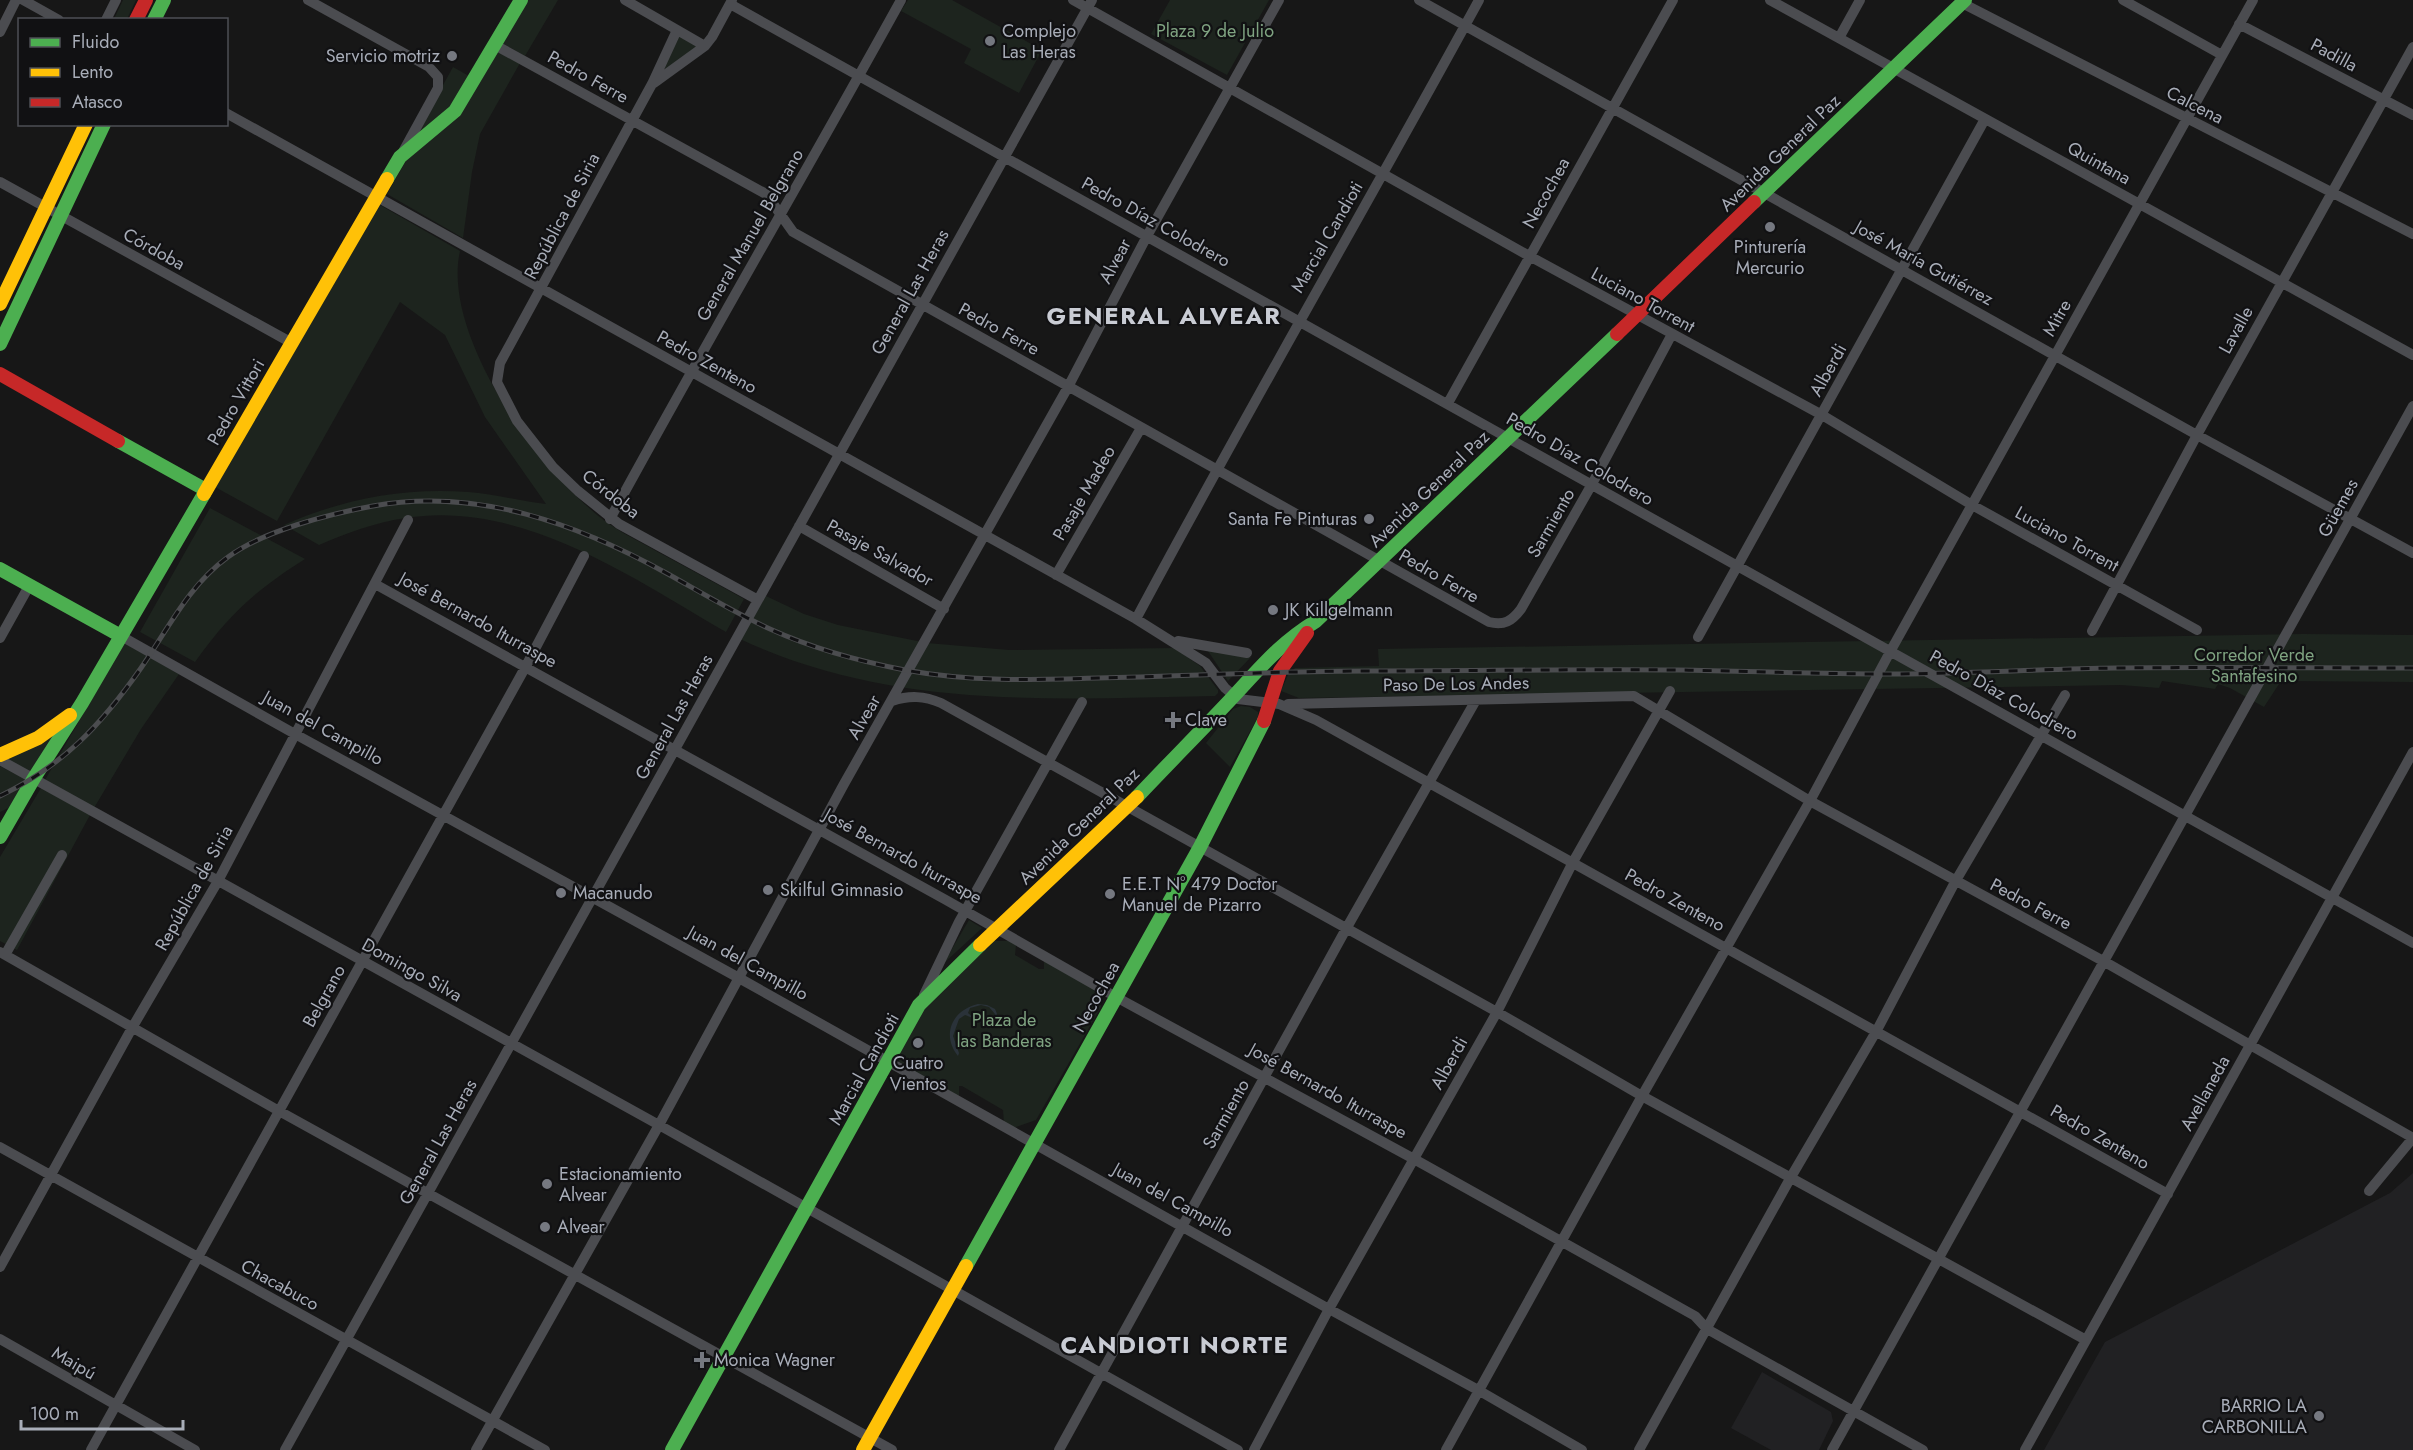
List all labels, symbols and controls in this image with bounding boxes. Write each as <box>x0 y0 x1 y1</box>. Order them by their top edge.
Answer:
legend <box>18 18 228 126</box>
place label: Complejo Las Heras <box>1002 18 1076 65</box>
park label: Plaza 9 de Julio <box>1156 18 1274 44</box>
text: Fluido <box>72 29 120 55</box>
street label: Padilla <box>2306 32 2362 78</box>
marker: Complejo Las Heras <box>983 34 997 48</box>
place label: Servicio motriz <box>326 43 441 69</box>
street label: Pedro Ferre <box>543 44 633 110</box>
marker: Servicio motriz <box>445 49 459 63</box>
text: Lento <box>72 59 113 85</box>
street label: Calcena <box>2162 80 2228 130</box>
street label: Avenida General Paz <box>1714 88 1847 218</box>
text: Atasco <box>72 89 123 115</box>
street label: Quintana <box>2063 135 2135 191</box>
street label: General Manuel Belgrano <box>690 144 810 326</box>
street label: República de Siria <box>518 148 606 284</box>
street label: Necochea <box>1516 153 1576 233</box>
street label: Pedro Díaz Colodrero <box>1077 170 1235 274</box>
street label: Marcial Candioti <box>1285 176 1369 298</box>
street label: José María Gutiérrez <box>1848 213 1999 312</box>
marker: Pinturería Mercurio <box>1763 220 1777 234</box>
street label: Córdoba <box>118 221 190 277</box>
street label: General Las Heras <box>865 224 955 360</box>
street label: Alvear <box>1092 233 1138 288</box>
place label: Pinturería Mercurio <box>1734 234 1806 281</box>
street label: Luciano Torrent <box>1586 261 1700 340</box>
street label: Mitre <box>2036 295 2078 341</box>
street label: Pedro Ferre <box>954 296 1044 362</box>
district label: GENERAL ALVEAR <box>1047 298 1281 333</box>
street label: Lavalle <box>2212 301 2260 359</box>
street label: Pedro Zenteno <box>652 324 762 400</box>
street label: Alberdi <box>1803 339 1853 401</box>
street label: Pedro Vittori <box>201 354 271 450</box>
street label: Pedro Díaz Colodrero <box>1501 406 1659 512</box>
street label: Avenida General Paz <box>1363 424 1496 554</box>
street label: Pasaje Madeo <box>1046 441 1122 545</box>
street label: Córdoba <box>576 463 646 525</box>
street label: Güemes <box>2311 474 2365 542</box>
street label: Sarmiento <box>1521 483 1581 563</box>
street label: Luciano Torrent <box>2010 500 2124 579</box>
place label: Santa Fe Pinturas <box>1228 506 1357 532</box>
marker: Santa Fe Pinturas <box>1362 512 1376 526</box>
street label: Pasaje Salvador <box>822 513 939 594</box>
street label: Pedro Ferre <box>1394 542 1484 610</box>
street label: José Bernardo Iturraspe <box>392 565 562 674</box>
place label: JK Killgelmann <box>1283 597 1393 623</box>
marker: JK Killgelmann <box>1266 603 1280 617</box>
park label: Corredor Verde Santafesino <box>2194 642 2314 689</box>
street label: Pedro Díaz Colodrero <box>1925 643 2083 747</box>
street label: General Las Heras <box>629 649 719 785</box>
street label: Paso De Los Andes <box>1383 670 1529 698</box>
street label: Juan del Campillo <box>256 683 388 772</box>
street label: Alvear <box>841 689 888 744</box>
place label: Clave <box>1185 707 1227 733</box>
marker: Clave <box>1166 713 1180 727</box>
street label: Avenida General Paz <box>1013 761 1146 891</box>
street label: José Bernardo Iturraspe <box>817 801 987 910</box>
street label: República de Siria <box>149 821 239 955</box>
street label: Pedro Zenteno <box>1620 862 1730 938</box>
place label: E.E.T N° 479 Doctor Manuel de Pizarro <box>1122 871 1278 918</box>
street label: Pedro Ferre <box>1986 872 2076 936</box>
place label: Skilful Gimnasio <box>780 877 903 903</box>
place label: Macanudo <box>573 880 653 906</box>
marker: Skilful Gimnasio <box>761 883 775 897</box>
marker: Macanudo <box>554 886 568 900</box>
marker: E.E.T N° 479 Doctor Manuel de Pizarro <box>1103 887 1117 901</box>
street label: Juan del Campillo <box>681 918 813 1007</box>
street label: Domingo Silva <box>357 932 467 1008</box>
street label: Necochea <box>1066 957 1126 1037</box>
street label: Belgrano <box>296 960 352 1032</box>
park label: Plaza de las Banderas <box>956 1007 1052 1054</box>
street label: Marcial Candioti <box>822 1008 906 1130</box>
street label: Alberdi <box>1424 1032 1474 1094</box>
marker: Cuatro Vientos <box>911 1036 925 1050</box>
street label: José Bernardo Iturraspe <box>1242 1036 1412 1145</box>
place label: Cuatro Vientos <box>890 1050 946 1097</box>
street label: Avellaneda <box>2174 1051 2236 1135</box>
street label: General Las Heras <box>393 1074 483 1210</box>
street label: Sarmiento <box>1196 1074 1256 1154</box>
street label: Pedro Zenteno <box>2046 1098 2155 1176</box>
street label: Juan del Campillo <box>1106 1155 1238 1244</box>
place label: Estacionamiento Alvear <box>559 1161 682 1208</box>
marker: Estacionamiento Alvear <box>540 1177 554 1191</box>
place label: Alvear <box>557 1214 606 1240</box>
marker: Alvear <box>538 1220 552 1234</box>
street label: Chacabuco <box>236 1253 324 1317</box>
district label: CANDIOTI NORTE <box>1061 1327 1289 1362</box>
street label: Maipú <box>47 1340 101 1386</box>
place label: Monica Wagner <box>714 1347 836 1373</box>
marker: Monica Wagner <box>695 1353 709 1367</box>
scale bar <box>21 1393 183 1431</box>
place label: BARRIO LA CARBONILLA <box>2202 1393 2307 1440</box>
text: 100 m <box>30 1401 79 1427</box>
marker: BARRIO LA CARBONILLA <box>2312 1409 2326 1423</box>

